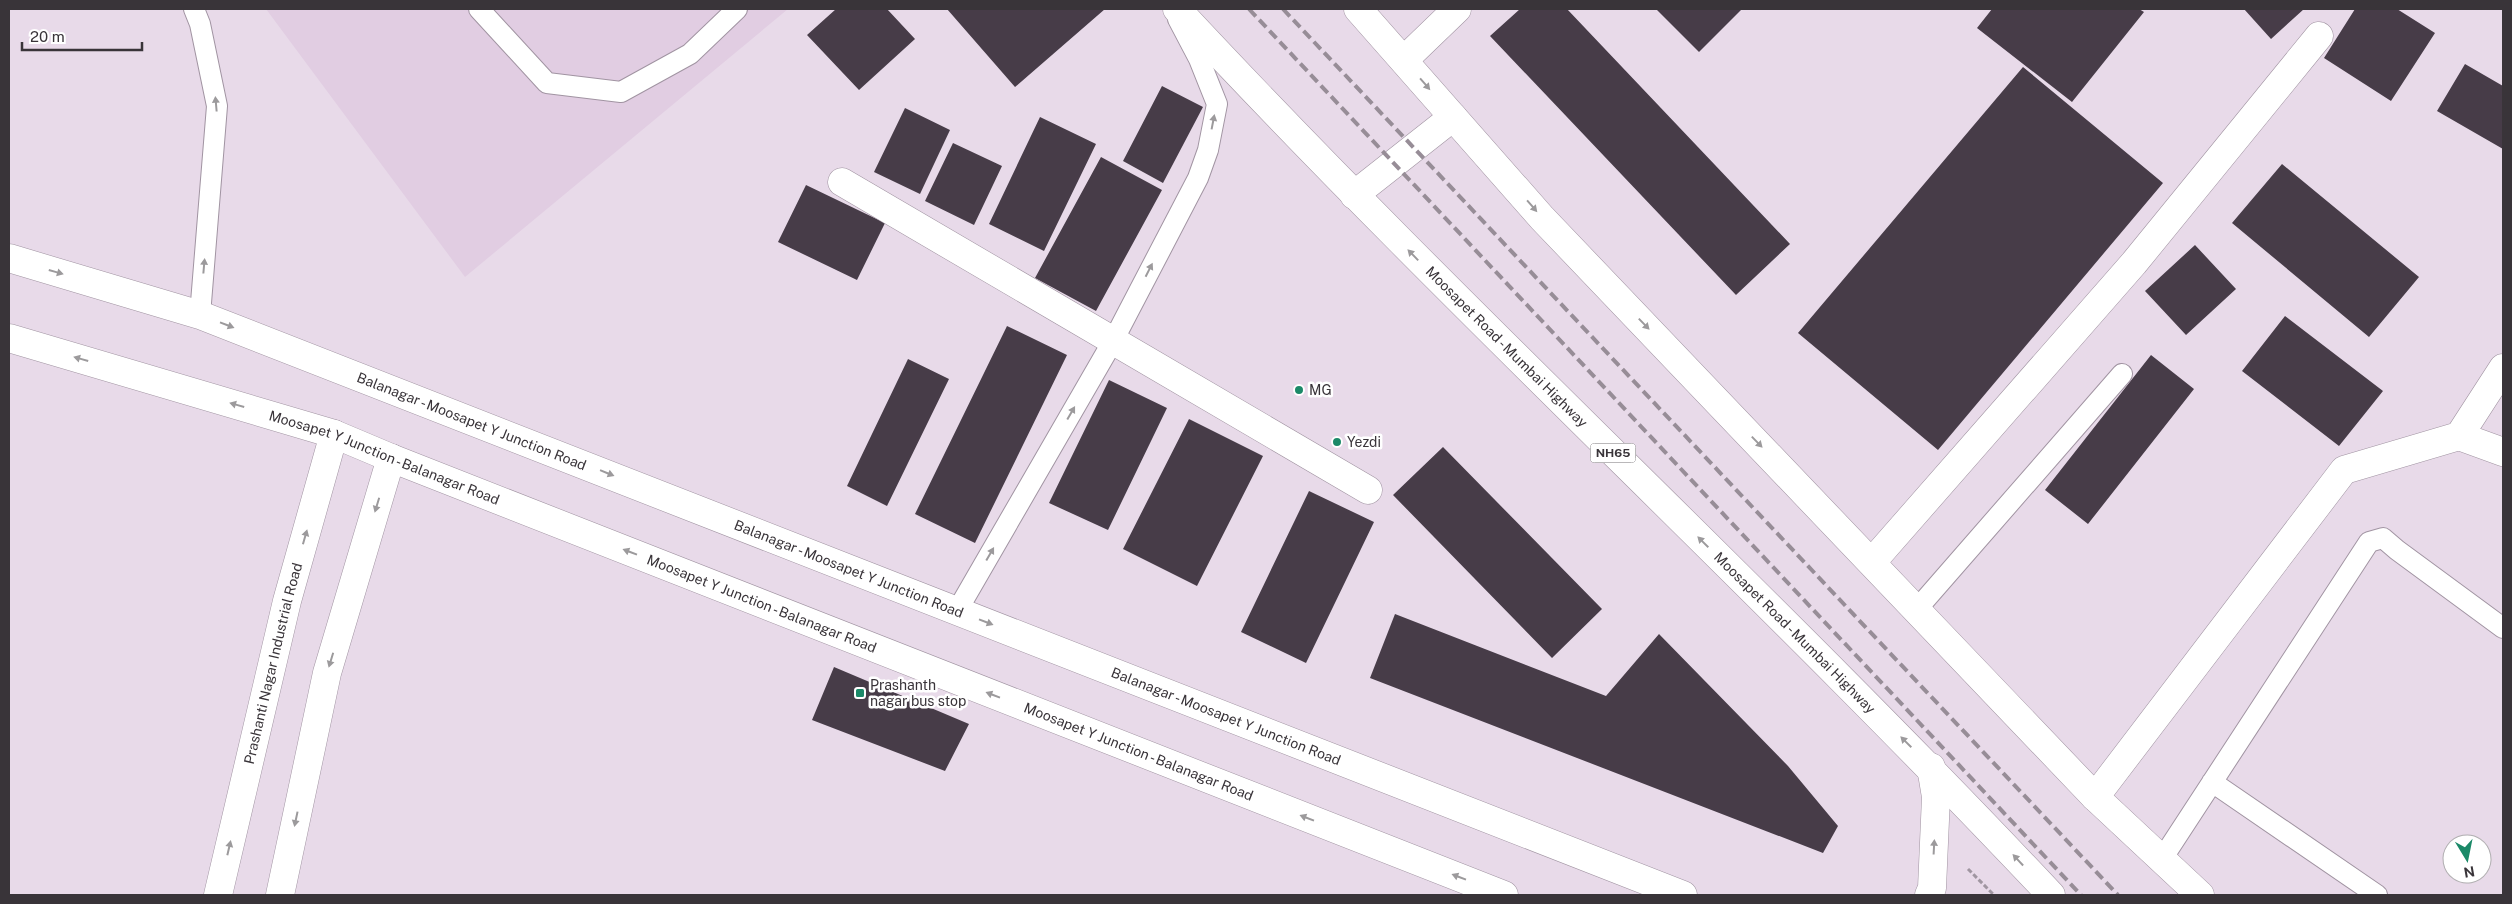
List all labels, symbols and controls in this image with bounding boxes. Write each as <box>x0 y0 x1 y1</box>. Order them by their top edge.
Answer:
scale bar <box>22 20 142 52</box>
text: 20 m <box>30 28 65 45</box>
one-way arrow <box>1419 78 1431 90</box>
one-way arrow <box>212 96 220 112</box>
one-way arrow <box>1210 114 1218 130</box>
one-way arrow <box>1527 200 1538 213</box>
one-way arrow <box>1408 250 1420 262</box>
one-way arrow <box>200 258 208 274</box>
one-way arrow <box>1145 263 1153 278</box>
street label: Moosapet Road - Mumbai Highway <box>1423 263 1591 431</box>
one-way arrow <box>48 269 63 277</box>
one-way arrow <box>1638 318 1650 330</box>
one-way arrow <box>220 322 235 330</box>
one-way arrow <box>73 355 88 363</box>
street label: Balanagar - Moosapet Y Junction Road <box>355 369 589 473</box>
place label: MG <box>1309 382 1332 398</box>
marker: MG <box>1293 384 1305 396</box>
one-way arrow <box>229 401 244 409</box>
one-way arrow <box>1067 406 1076 419</box>
street label: Moosapet Y Junction - Balanagar Road <box>267 407 502 508</box>
place label: Yezdi <box>1347 434 1381 450</box>
one-way arrow <box>1751 435 1763 447</box>
marker: Yezdi <box>1331 436 1343 448</box>
road number: NH65 <box>1590 443 1636 462</box>
one-way arrow <box>600 469 615 477</box>
one-way arrow <box>373 497 381 512</box>
street label: Balanagar - Moosapet Y Junction Road <box>732 517 966 621</box>
one-way arrow <box>302 530 310 545</box>
one-way arrow <box>1697 536 1709 548</box>
one-way arrow <box>986 546 994 561</box>
one-way arrow <box>622 548 637 556</box>
street label: Moosapet Road - Mumbai Highway <box>1711 549 1879 717</box>
street label: Moosapet Y Junction - Balanagar Road <box>645 551 879 656</box>
street label: Prashanti Nagar Industrial Road <box>241 561 305 766</box>
one-way arrow <box>979 619 993 627</box>
one-way arrow <box>326 653 334 668</box>
street label: Balanagar - Moosapet Y Junction Road <box>1109 664 1343 768</box>
place label: Prashanth nagar bus stop <box>870 677 966 709</box>
marker: Prashanth nagar bus stop <box>854 687 866 699</box>
one-way arrow <box>986 690 1000 698</box>
street label: Moosapet Y Junction - Balanagar Road <box>1022 699 1256 804</box>
one-way arrow <box>1900 736 1912 748</box>
one-way arrow <box>292 812 300 827</box>
one-way arrow <box>1300 814 1315 821</box>
north arrow <box>2442 834 2492 884</box>
one-way arrow <box>1931 839 1939 855</box>
one-way arrow <box>225 840 233 855</box>
one-way arrow <box>2012 854 2024 866</box>
text: N <box>2462 863 2476 881</box>
one-way arrow <box>1452 873 1466 881</box>

